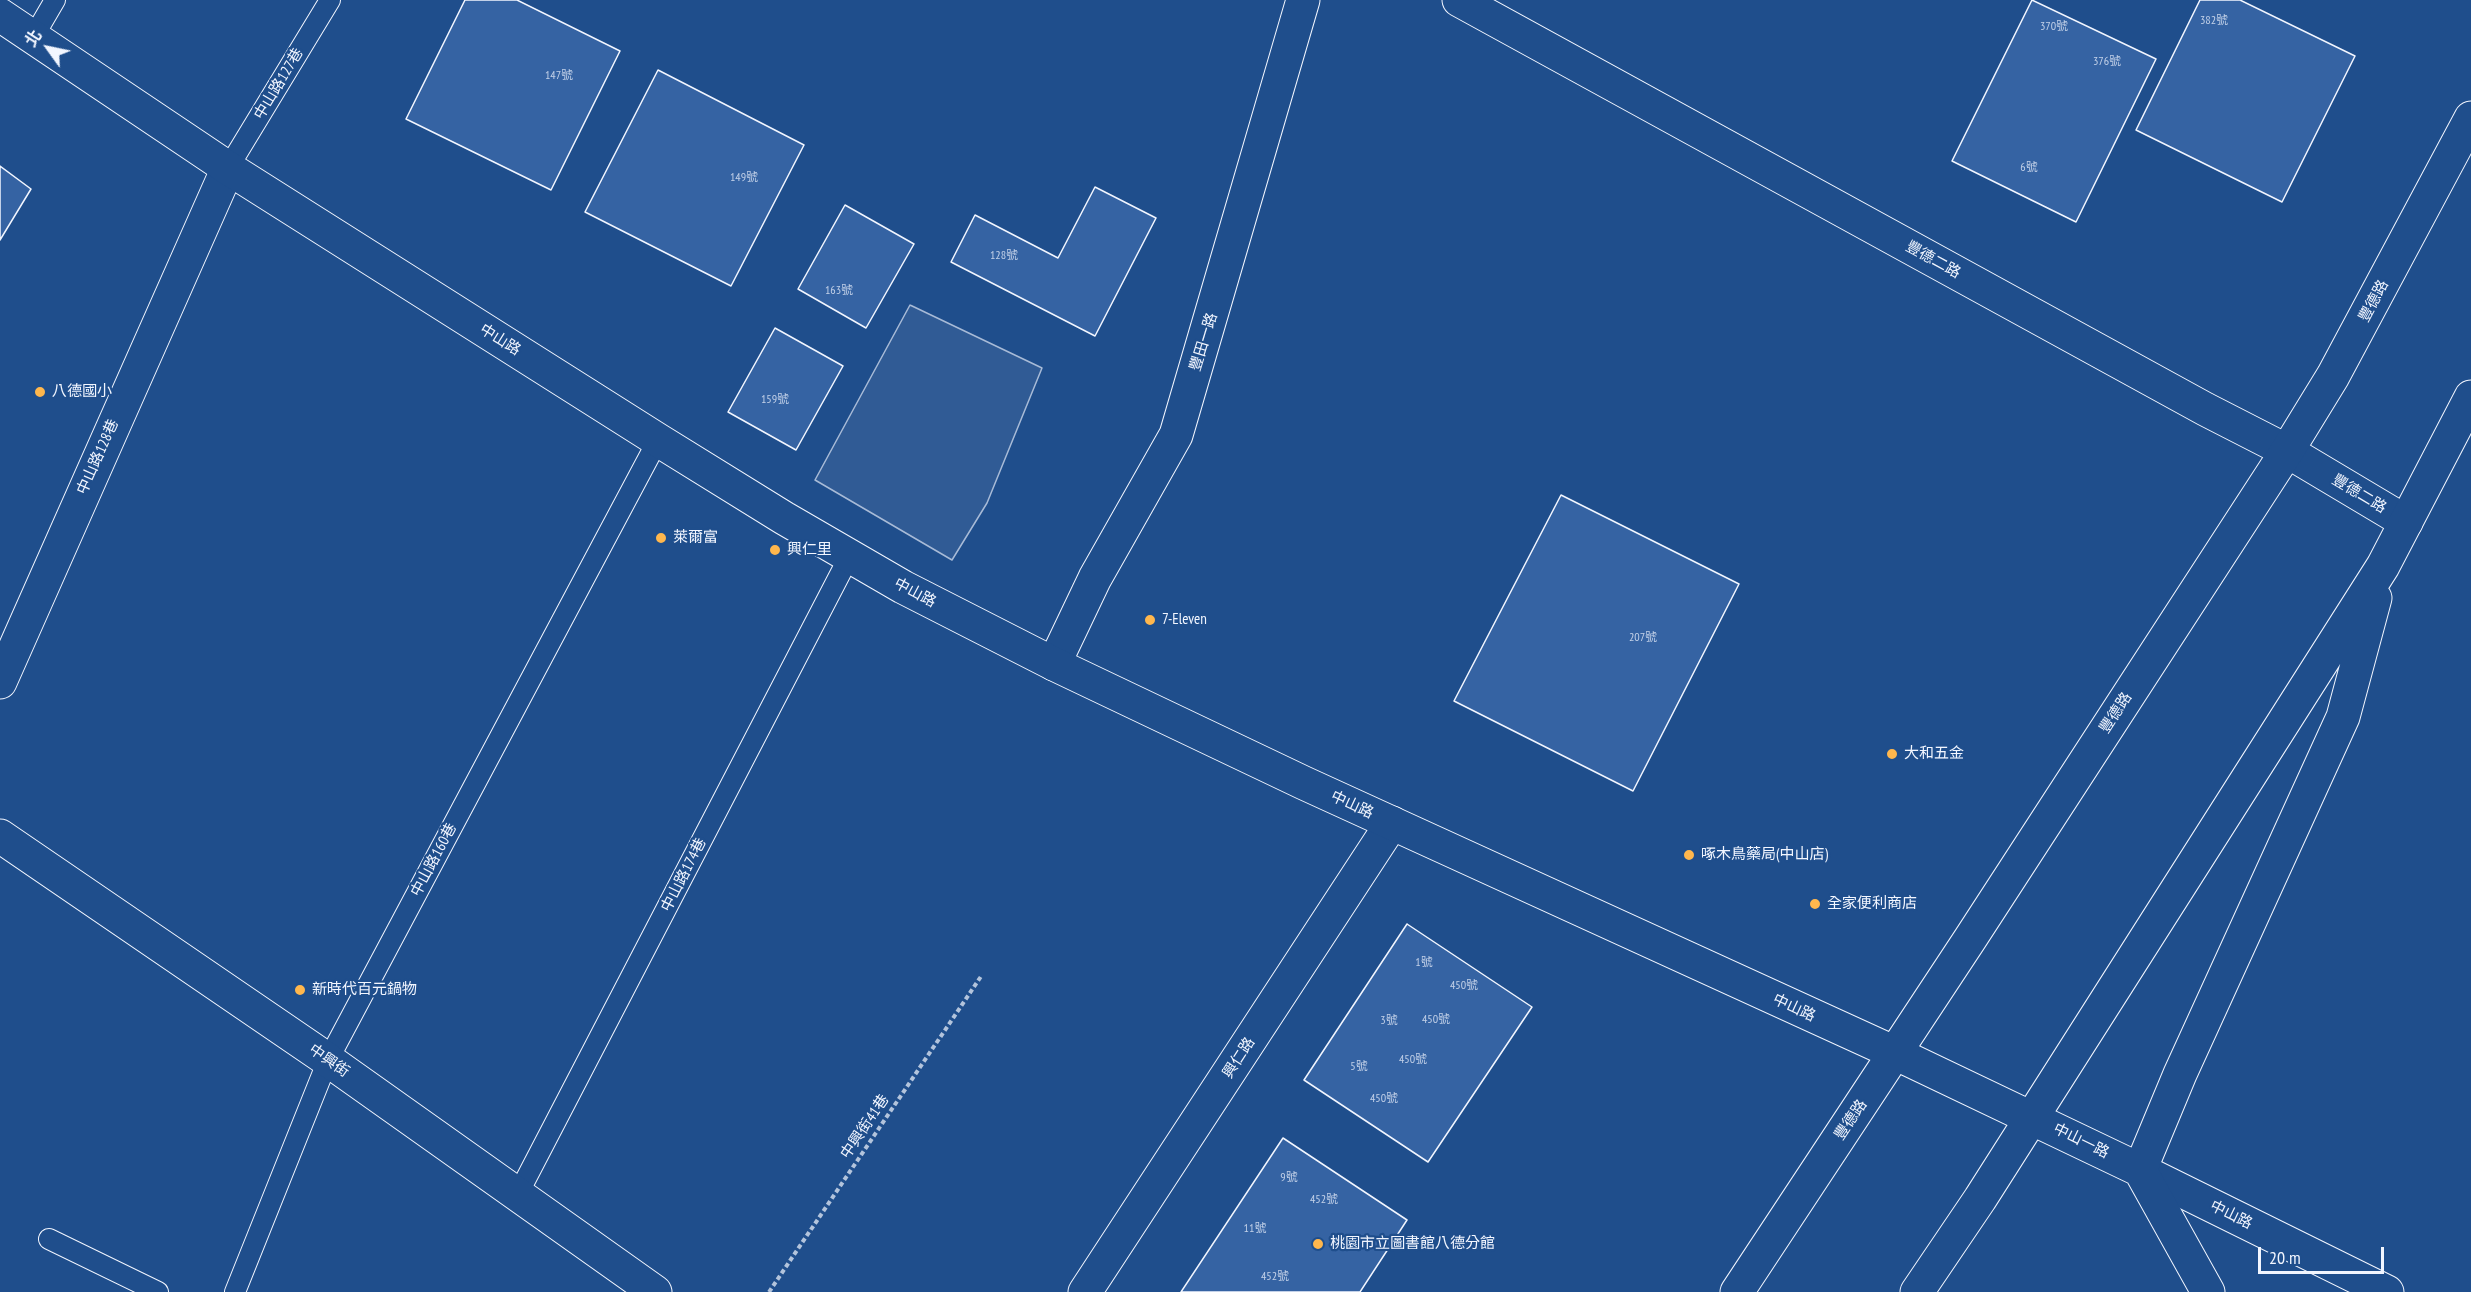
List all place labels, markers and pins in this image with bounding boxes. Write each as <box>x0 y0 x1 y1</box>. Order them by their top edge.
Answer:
place label: 八德國小 <box>52 383 112 401</box>
marker: 八德國小 <box>33 385 47 399</box>
place label: 萊爾富 <box>673 529 718 547</box>
marker: 萊爾富 <box>654 531 668 545</box>
place label: 興仁里 <box>787 541 832 559</box>
marker: 興仁里 <box>768 543 782 557</box>
place label: 7-Eleven <box>1162 611 1207 629</box>
marker: 7-Eleven <box>1143 613 1157 627</box>
place label: 大和五金 <box>1904 745 1964 763</box>
marker: 大和五金 <box>1885 747 1899 761</box>
place label: 啄木鳥藥局(中山店) <box>1701 846 1828 864</box>
marker: 啄木鳥藥局(中山店) <box>1682 848 1696 862</box>
place label: 全家便利商店 <box>1827 895 1917 913</box>
marker: 全家便利商店 <box>1808 897 1822 911</box>
place label: 新時代百元鍋物 <box>312 981 417 999</box>
marker: 新時代百元鍋物 <box>293 983 307 997</box>
place label: 桃園市立圖書館八德分館 <box>1330 1235 1495 1253</box>
marker: 桃園市立圖書館八德分館 <box>1311 1237 1325 1251</box>

